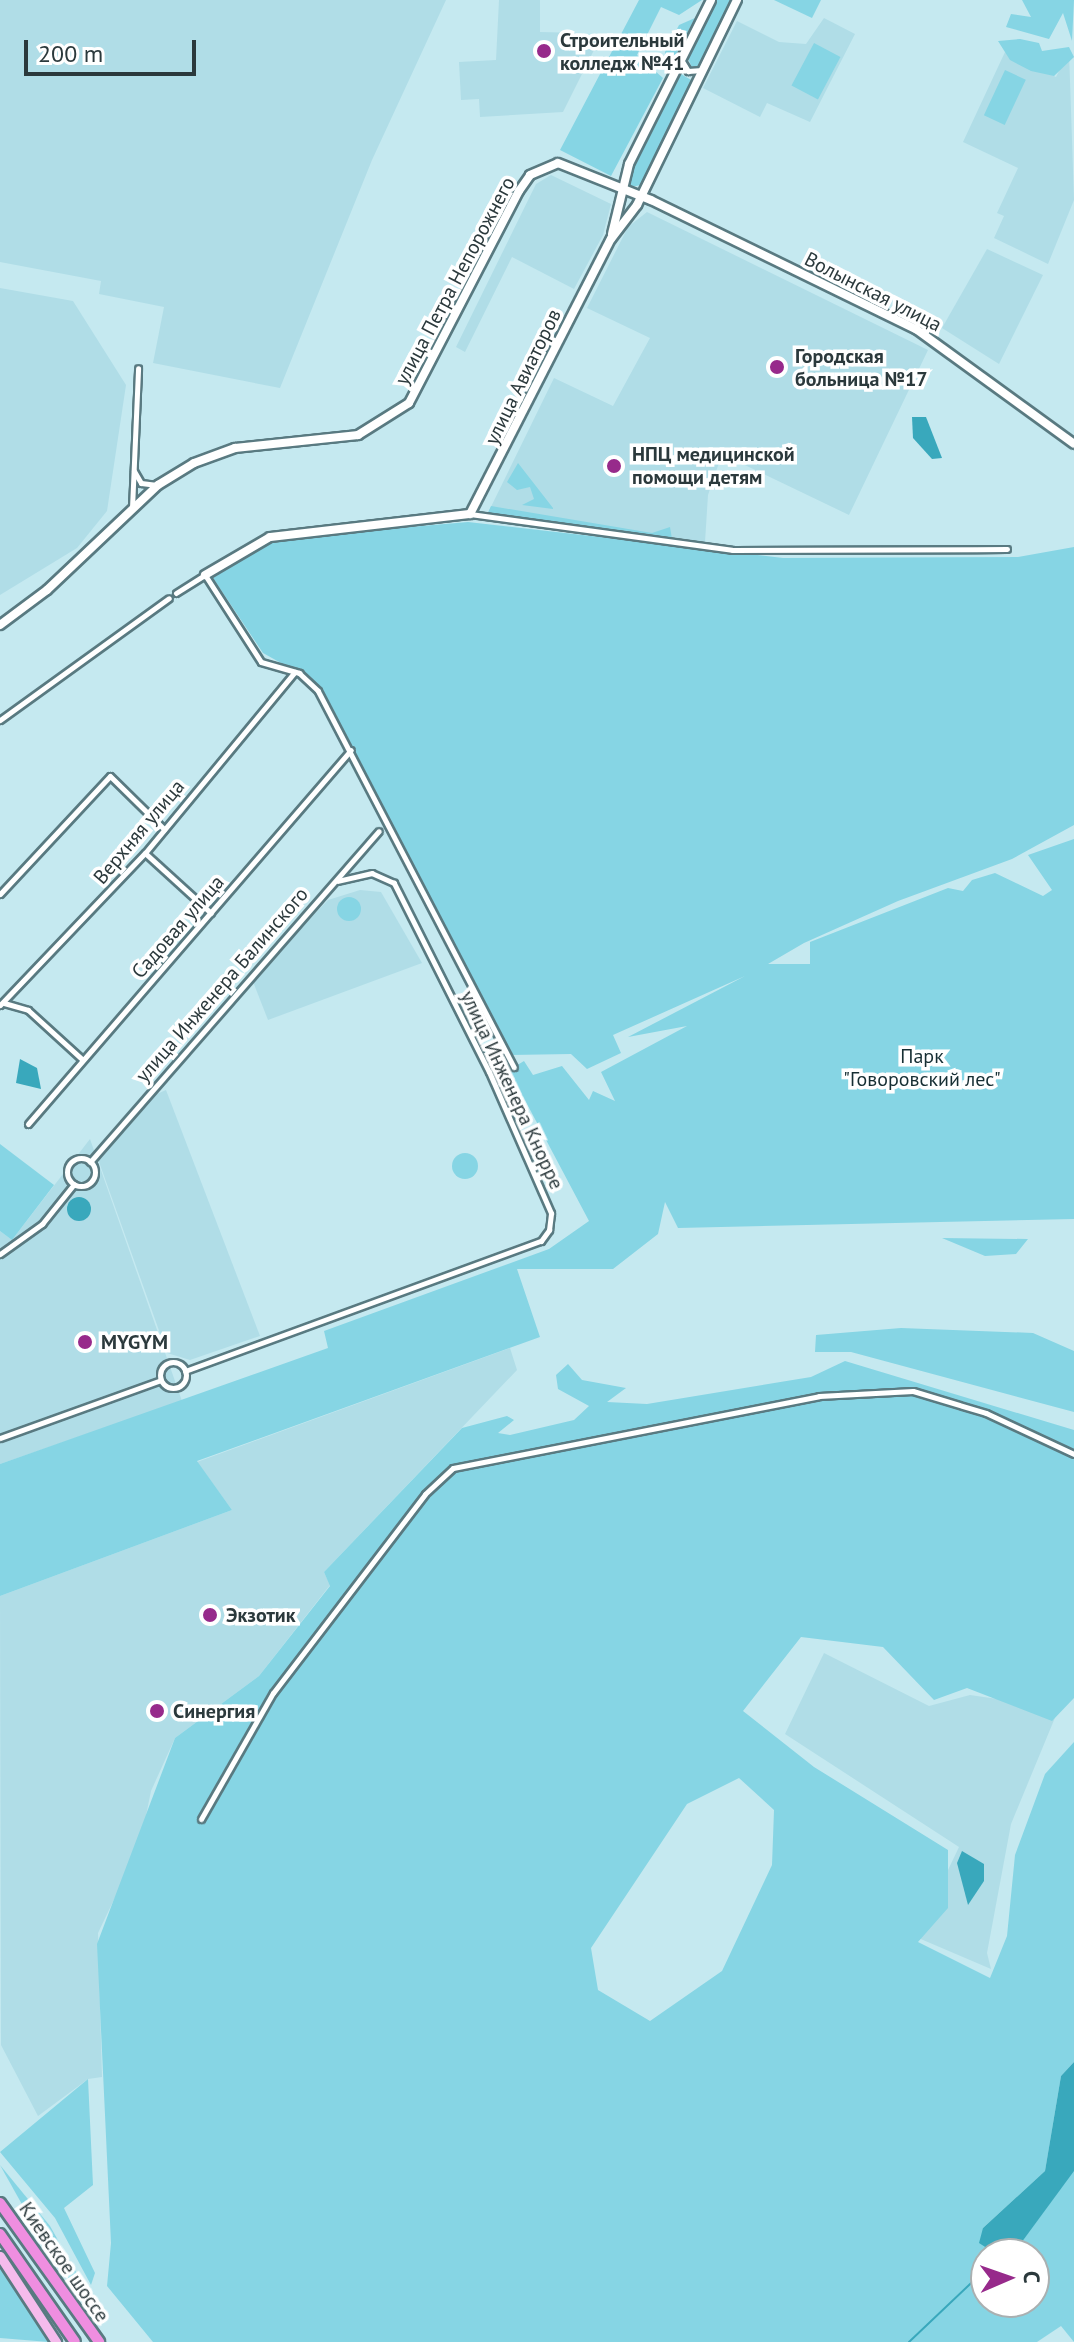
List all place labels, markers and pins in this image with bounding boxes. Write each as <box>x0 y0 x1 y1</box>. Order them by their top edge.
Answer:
place label: Строительный колледж №41 <box>560 28 684 75</box>
marker: Строительный колледж №41 <box>535 42 553 60</box>
place label: Городская больница №17 <box>795 344 928 391</box>
marker: Городская больница №17 <box>766 356 788 378</box>
place label: НПЦ медицинской помощи детям <box>632 442 795 489</box>
marker: НПЦ медицинской помощи детям <box>603 455 625 477</box>
place label: MYGYM <box>101 1330 168 1354</box>
marker: MYGYM <box>76 1333 94 1351</box>
place label: Экзотик <box>226 1603 296 1627</box>
marker: Экзотик <box>201 1606 219 1624</box>
place label: Синергия <box>173 1699 255 1723</box>
marker: Синергия <box>148 1702 166 1720</box>

